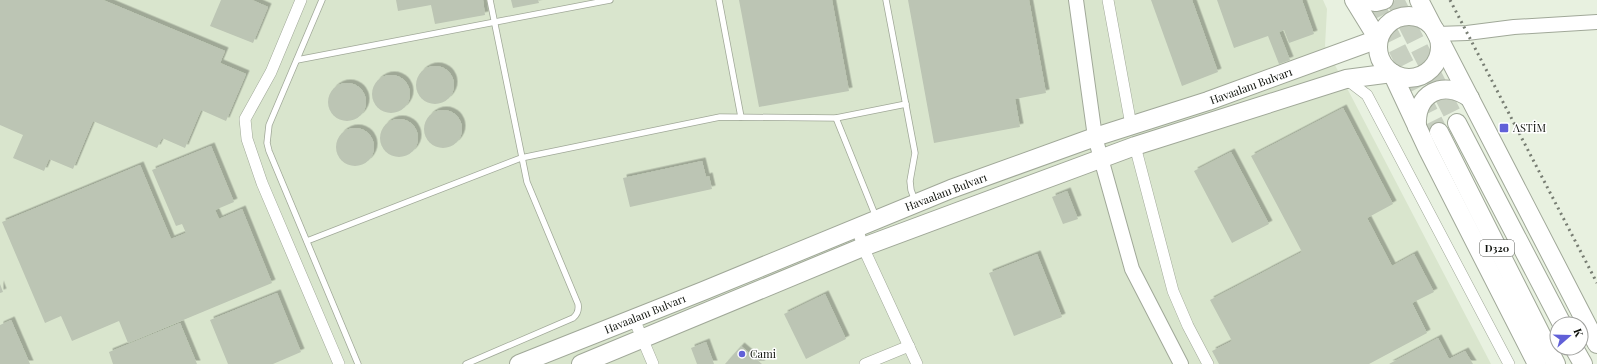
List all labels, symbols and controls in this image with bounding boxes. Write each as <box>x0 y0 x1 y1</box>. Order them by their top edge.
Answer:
street label: Havaalanı Bulvarı <box>1208 64 1294 107</box>
place label: ASTİM <box>1512 120 1546 135</box>
marker: ASTİM <box>1498 122 1510 134</box>
street label: Havaalanı Bulvarı <box>903 169 989 214</box>
road number: D320 <box>1480 240 1514 256</box>
street label: Havaalanı Bulvarı <box>602 290 688 337</box>
north arrow <box>1549 316 1589 356</box>
text: K <box>1570 326 1587 339</box>
place label: Cami <box>750 346 776 361</box>
marker: Cami <box>737 349 747 359</box>

